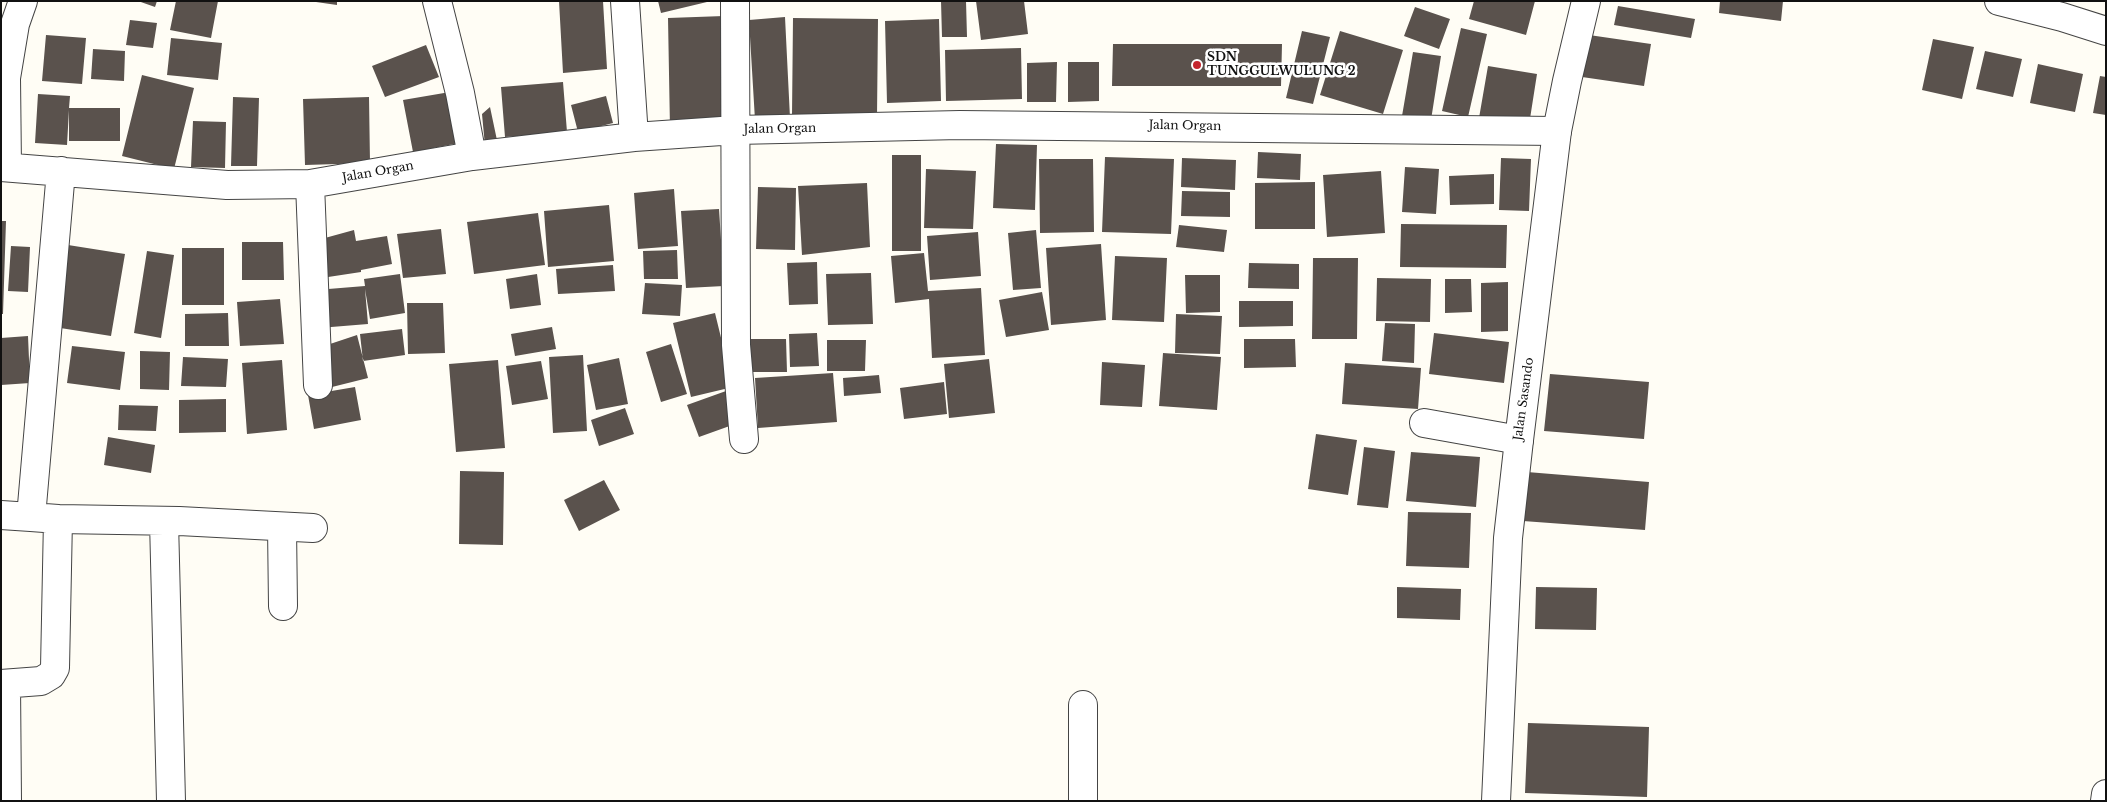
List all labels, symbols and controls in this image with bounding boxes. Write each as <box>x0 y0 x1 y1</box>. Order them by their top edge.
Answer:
place label: SDN TUNGGULWULUNG 2 <box>1207 51 1356 79</box>
marker: SDN TUNGGULWULUNG 2 <box>1191 59 1203 71</box>
street label: Jalan Organ <box>1149 118 1221 134</box>
street label: Jalan Organ <box>744 121 816 137</box>
street label: Jalan Organ <box>341 159 415 185</box>
street label: Jalan Sasando <box>1511 356 1537 442</box>

